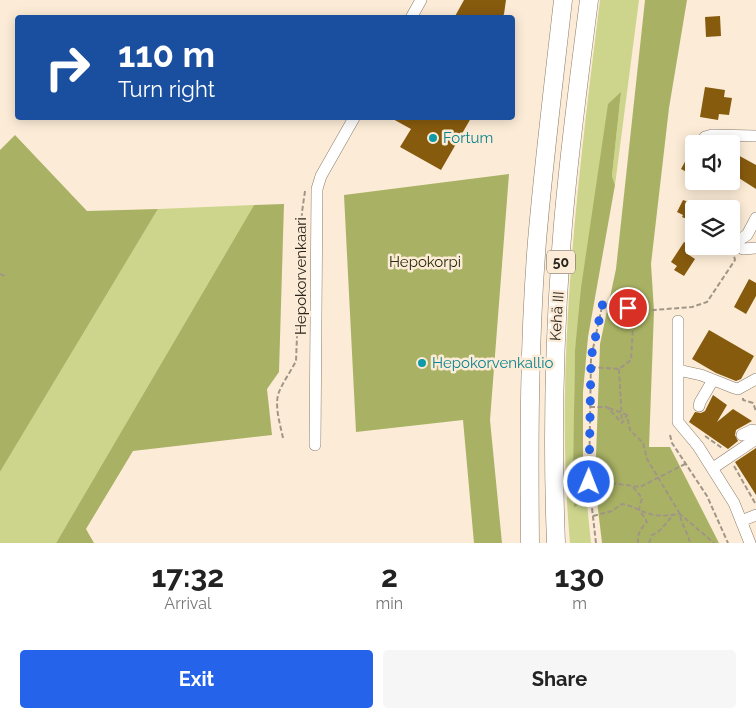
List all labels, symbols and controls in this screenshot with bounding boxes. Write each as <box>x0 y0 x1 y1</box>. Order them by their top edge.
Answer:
text: 110 m <box>118 34 215 75</box>
icon: right <box>35 35 100 100</box>
text: Turn right <box>118 76 215 102</box>
place label: Fortum <box>443 129 493 147</box>
marker: Fortum <box>427 132 439 144</box>
map controls <box>685 135 740 255</box>
button: sound <box>685 135 740 190</box>
button: layers <box>685 200 740 255</box>
street label: Hepokorvenkaari <box>292 217 310 335</box>
road number: 50 <box>547 250 575 274</box>
park label: Hepokorpi <box>389 253 461 271</box>
pin <box>607 287 649 329</box>
street label: Kehä III <box>546 290 568 342</box>
icon: arrive <box>614 294 642 322</box>
place label: Hepokorvenkallio <box>432 354 553 372</box>
marker: Hepokorvenkallio <box>416 357 428 369</box>
position arrow <box>562 455 614 507</box>
text: 17:32 <box>151 559 224 594</box>
text: 2 <box>381 559 398 594</box>
text: 130 <box>555 559 605 594</box>
text: Arrival <box>164 594 211 613</box>
text: min <box>376 594 403 613</box>
text: m <box>572 594 587 613</box>
button: Exit <box>20 650 373 708</box>
button: Share <box>383 650 736 708</box>

